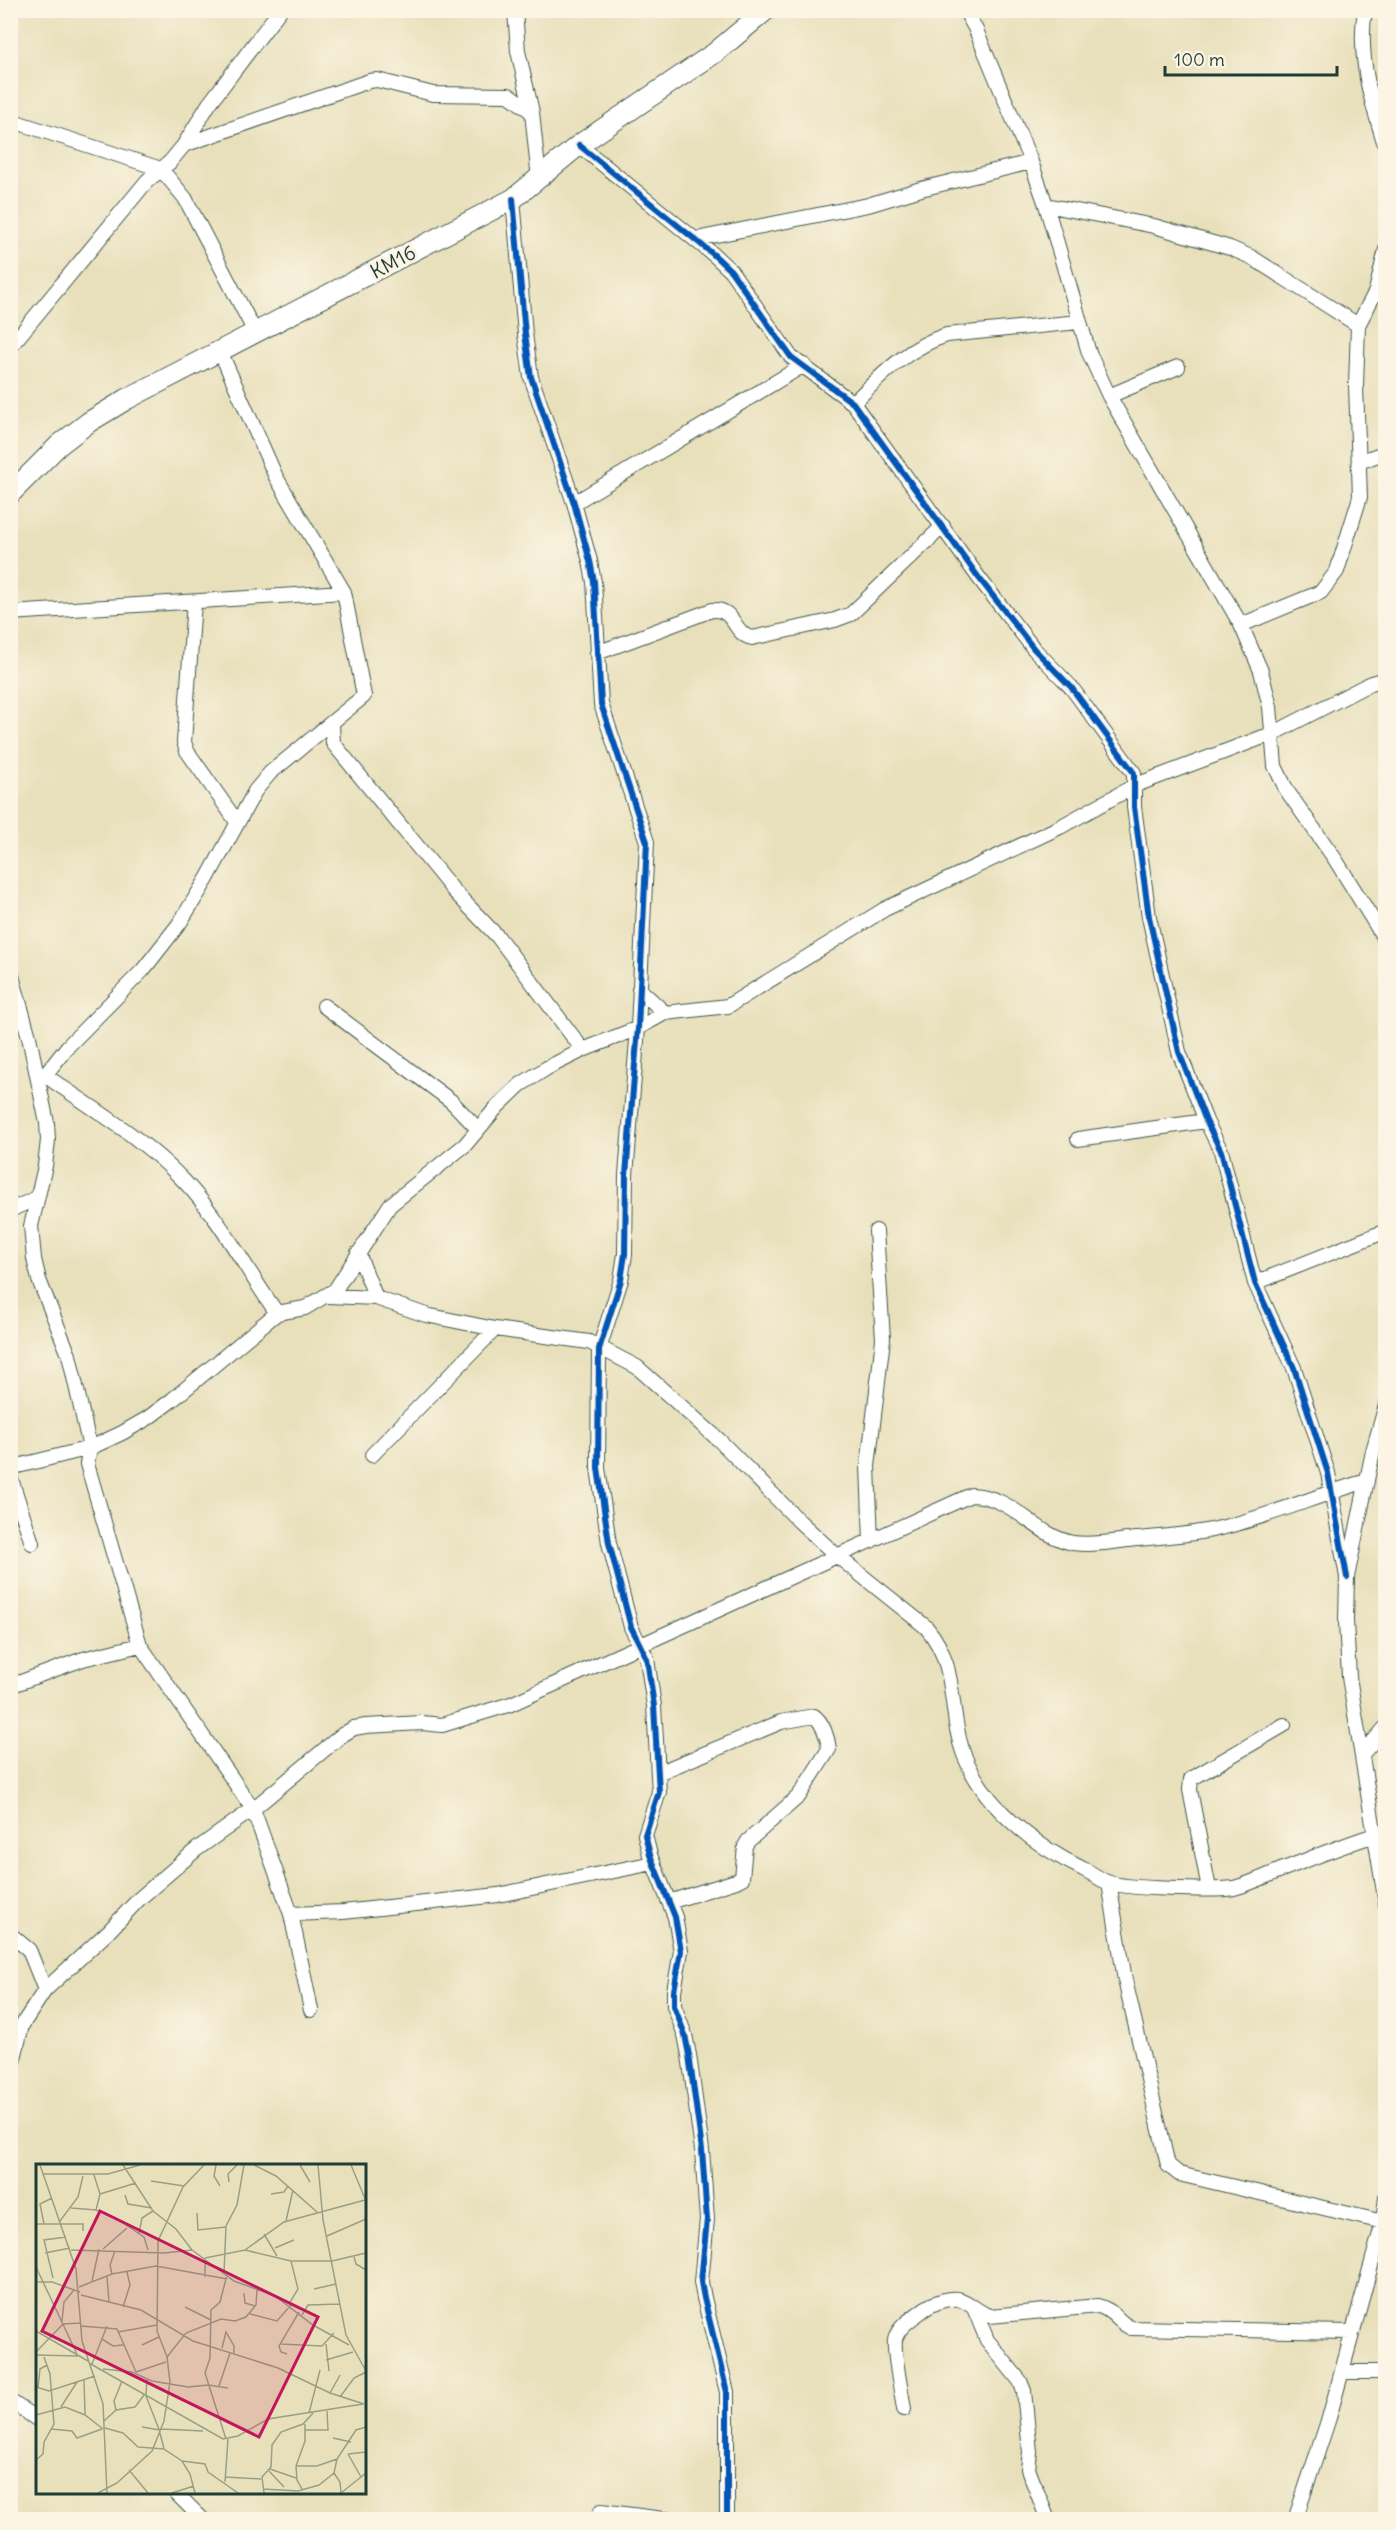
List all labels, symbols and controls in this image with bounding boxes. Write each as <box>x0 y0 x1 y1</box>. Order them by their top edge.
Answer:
scale bar <box>1165 39 1338 77</box>
text: 100 m <box>1174 48 1225 71</box>
street label: KM16 <box>366 239 420 284</box>
inset map <box>36 2164 366 2494</box>

